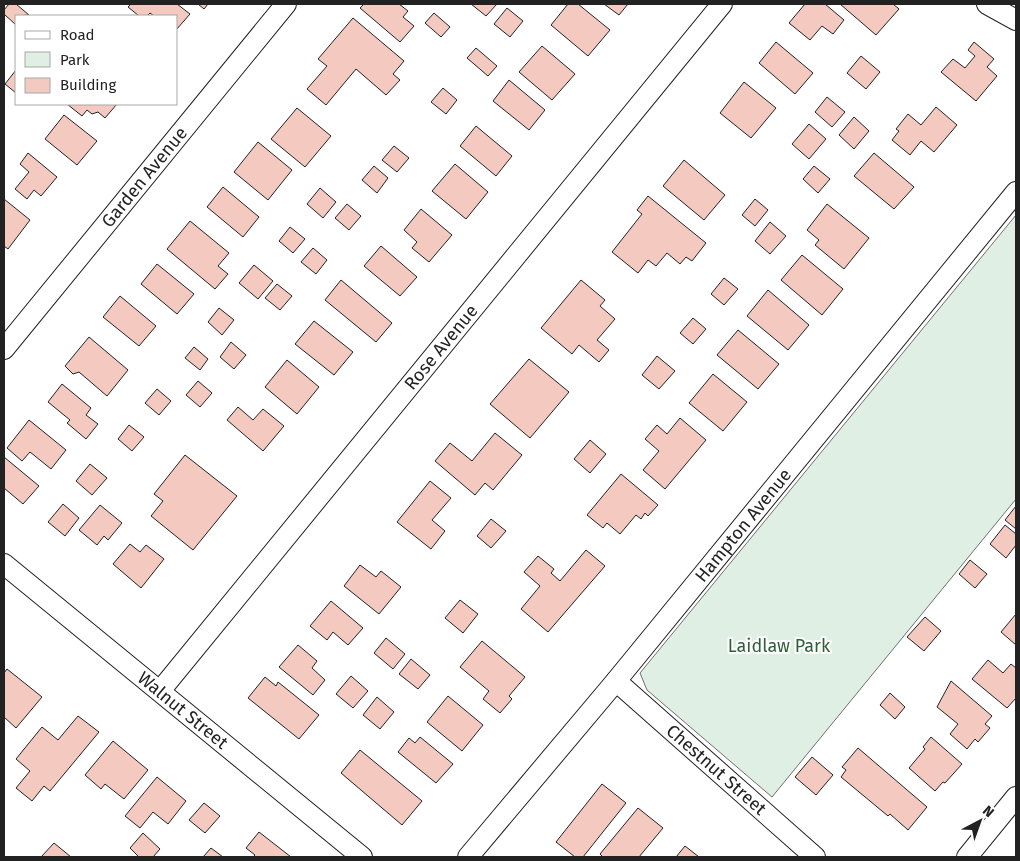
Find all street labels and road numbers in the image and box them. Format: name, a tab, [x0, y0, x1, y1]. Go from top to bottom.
street label: Garden Avenue	[97, 122, 192, 232]
street label: Rose Avenue	[400, 300, 483, 395]
street label: Hampton Avenue	[690, 464, 796, 587]
street label: Walnut Street	[133, 667, 233, 754]
street label: Chestnut Street	[662, 720, 771, 820]

